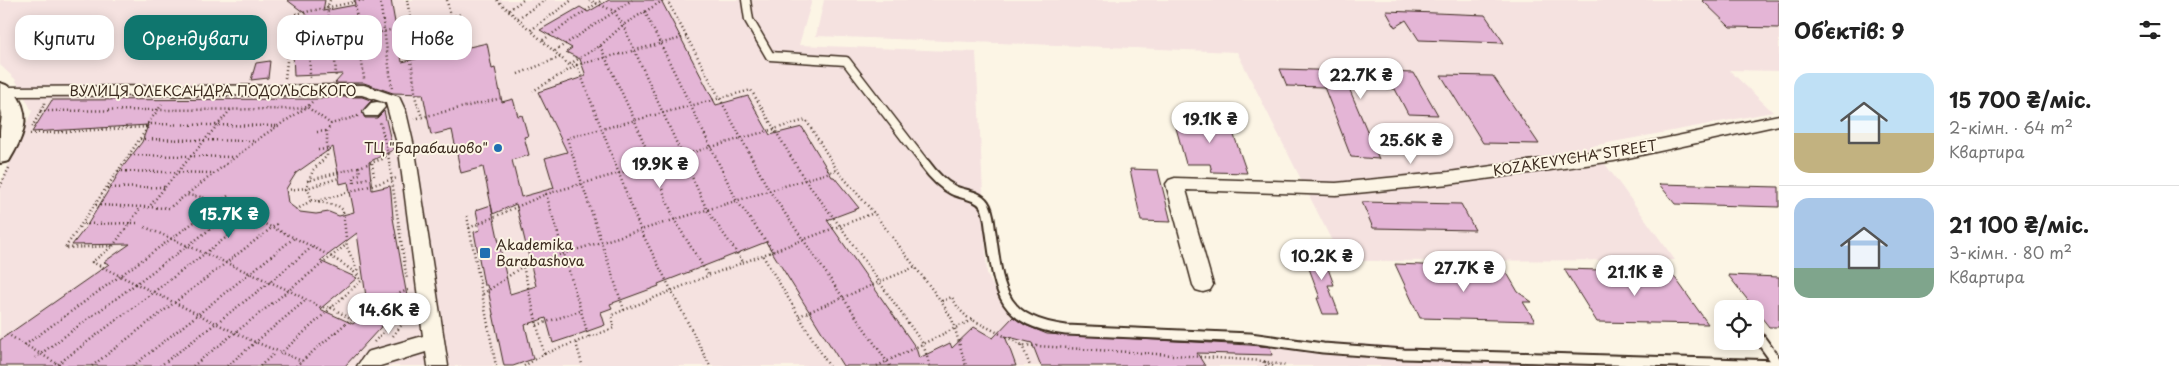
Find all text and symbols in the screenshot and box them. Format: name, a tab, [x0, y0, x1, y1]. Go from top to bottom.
text: Об’єктів: 9	[1794, 14, 1905, 46]
chip: Купити	[15, 15, 114, 60]
chip: Орендувати	[124, 15, 267, 60]
chip: Фільтри	[277, 15, 382, 60]
chip: Нове	[392, 15, 472, 60]
icon: filters	[2136, 16, 2164, 44]
pin: 22.7K ₴	[1315, 58, 1407, 100]
text: 22.7K ₴	[1329, 62, 1393, 86]
street label: ВУЛИЦЯ ОЛЕКСАНДРА ПОДОЛЬСЬКОГО	[70, 80, 356, 101]
text: 15 700 ₴/міс.	[1949, 83, 2091, 115]
icon: home	[1834, 93, 1894, 153]
pin: 19.1K ₴	[1164, 102, 1256, 144]
text: 19.1K ₴	[1182, 106, 1238, 130]
text: 2-кімн. · 64 m²	[1949, 115, 2073, 139]
pin: 25.6K ₴	[1365, 122, 1457, 165]
text: 25.6K ₴	[1379, 127, 1443, 151]
street label: KOZAKEVYCHA STREET	[1491, 134, 1659, 181]
place label: ТЦ "Барабашово"	[364, 137, 488, 158]
text: Квартира	[1949, 139, 2024, 163]
marker: ТЦ "Барабашово"	[492, 142, 504, 154]
pin: 19.9K ₴	[614, 146, 706, 189]
text: 19.9K ₴	[632, 151, 688, 175]
pin: 15.7K ₴	[183, 196, 275, 239]
text: 15.7K ₴	[199, 201, 259, 225]
text: 21 100 ₴/міс.	[1949, 208, 2089, 240]
icon: home	[1834, 218, 1894, 278]
place label: Akademіka Barabashova	[496, 234, 585, 271]
pin: 10.2K ₴	[1276, 238, 1368, 281]
text: 3-кімн. · 80 m²	[1949, 240, 2072, 264]
text: 10.2K ₴	[1291, 243, 1353, 267]
marker: Akademіka Barabashova	[478, 246, 492, 260]
pin: 27.7K ₴	[1418, 250, 1510, 293]
pin: 21.1K ₴	[1589, 254, 1681, 297]
text: 27.7K ₴	[1434, 255, 1494, 279]
text: 21.1K ₴	[1607, 259, 1663, 283]
text: Квартира	[1949, 264, 2024, 288]
pin: 14.6K ₴	[343, 292, 435, 335]
text: 14.6K ₴	[358, 297, 420, 321]
map controls	[1714, 300, 1764, 350]
button: locate	[1714, 300, 1764, 350]

